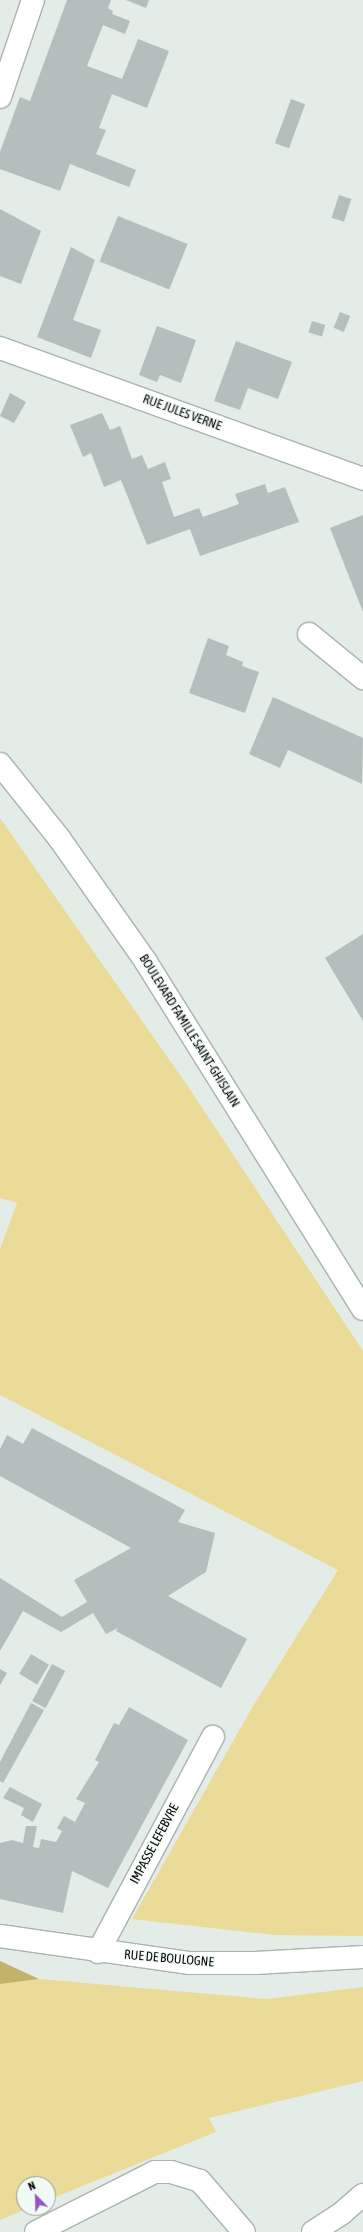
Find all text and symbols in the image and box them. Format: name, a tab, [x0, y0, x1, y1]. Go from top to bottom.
street label: RUE JULES VERNE	[140, 392, 224, 434]
street label: BOULEVARD FAMILLE SAINT-GHISLAIN	[135, 952, 243, 1110]
street label: IMPASSE LEFEBVRE	[127, 1801, 183, 1887]
street label: RUE DE BOULOGNE	[124, 1947, 214, 1971]
north arrow	[16, 2176, 56, 2216]
text: N	[26, 2179, 37, 2193]

